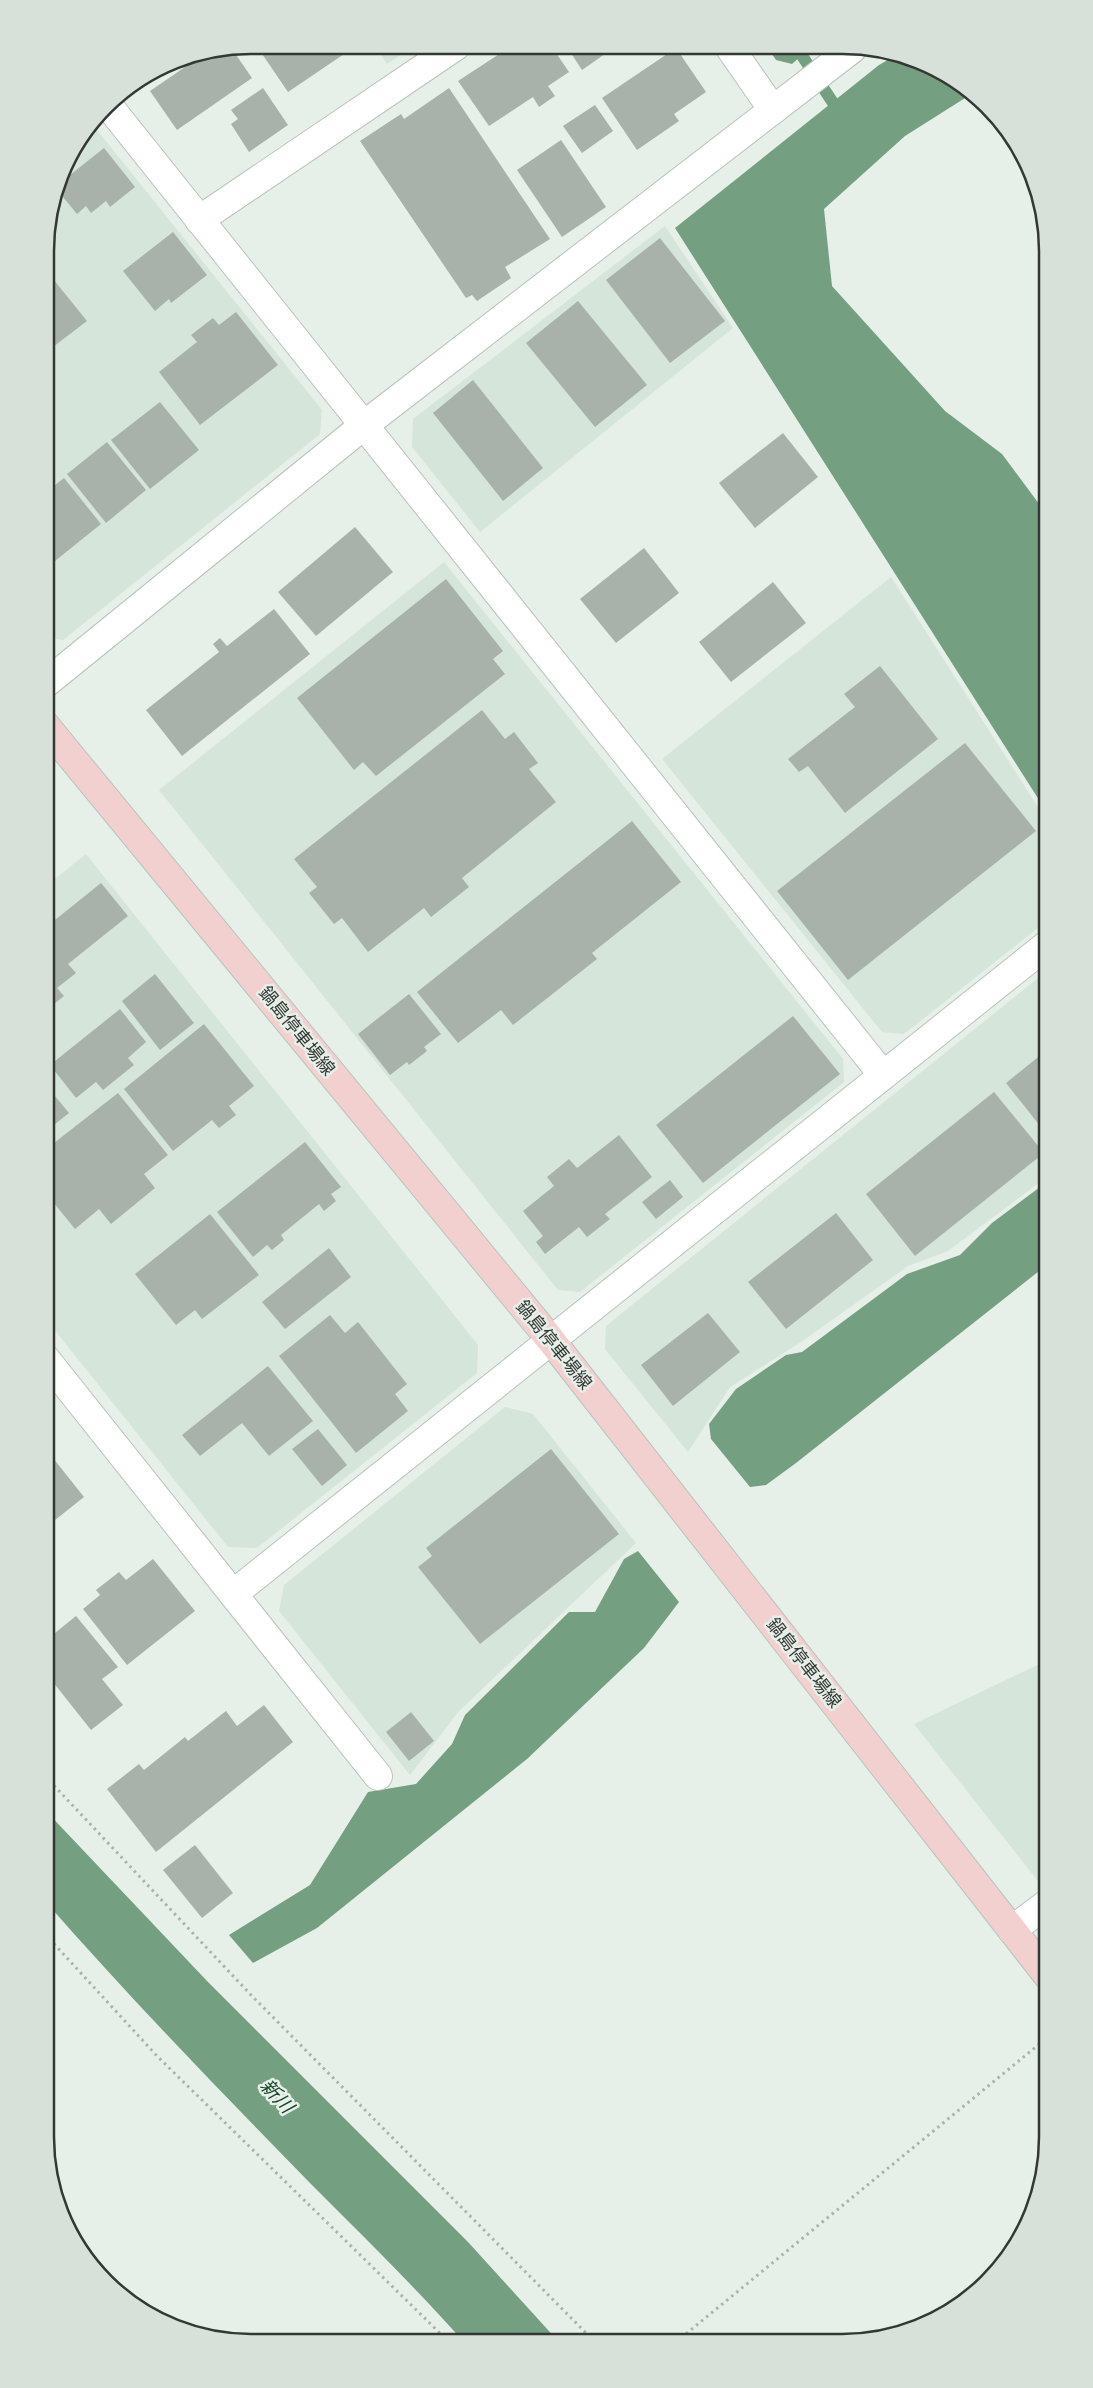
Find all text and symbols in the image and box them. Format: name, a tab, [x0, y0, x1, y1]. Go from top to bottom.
street label: 鍋島停車場線	[255, 983, 339, 1079]
street label: 鍋島停車場線	[512, 1297, 596, 1393]
street label: 鍋島停車場線	[763, 1614, 845, 1712]
water label: 新川	[256, 2075, 299, 2119]

